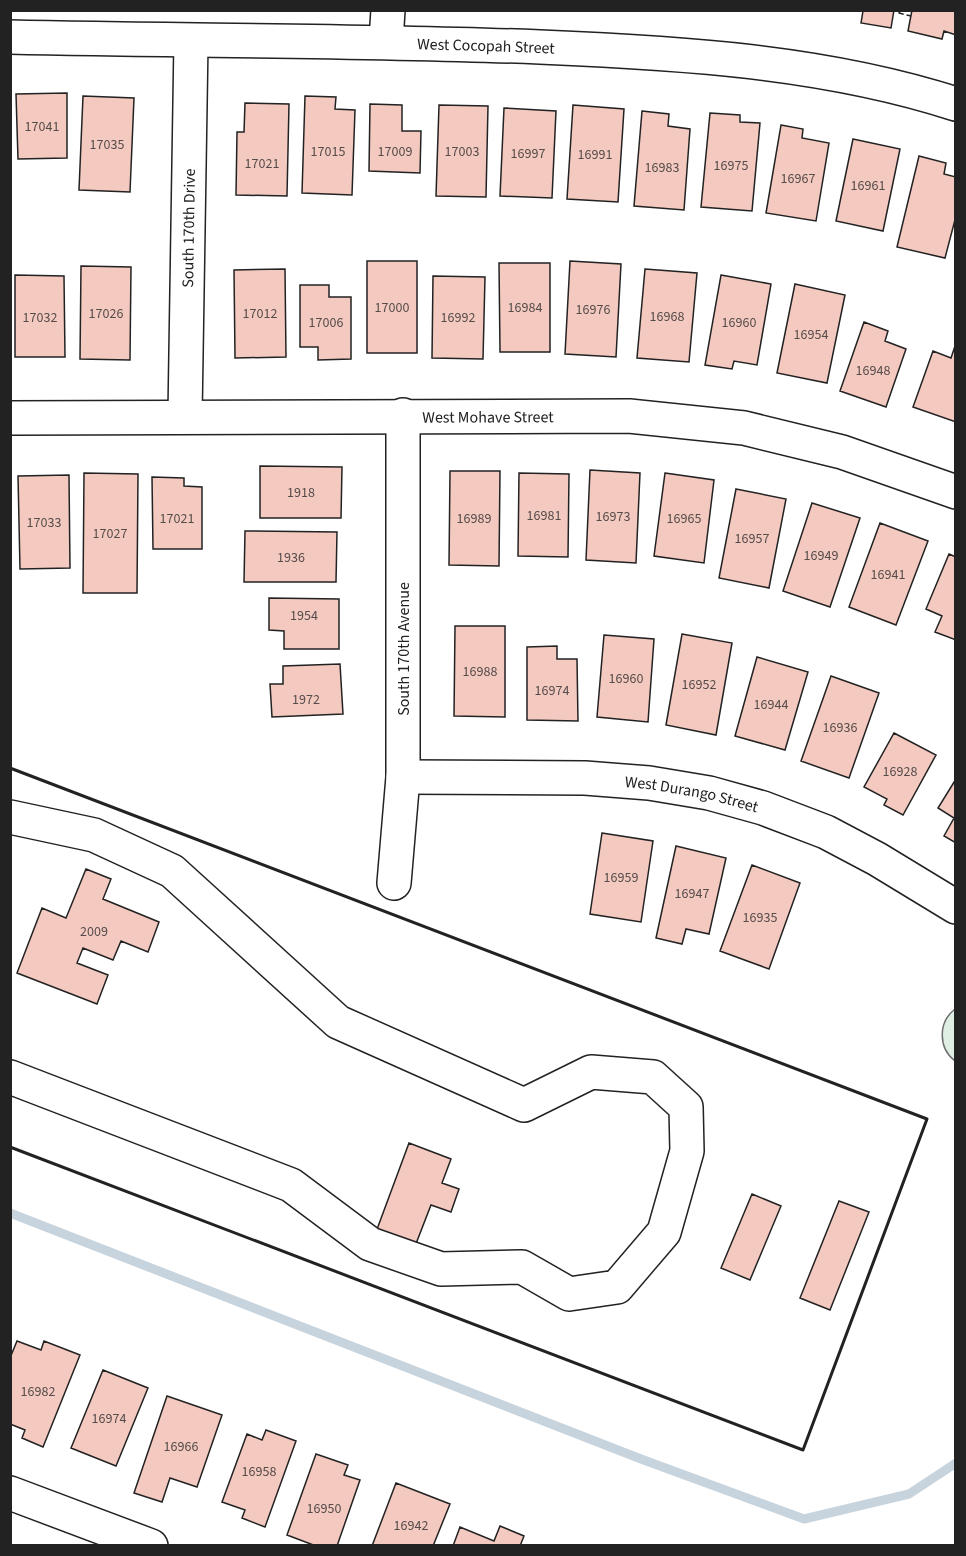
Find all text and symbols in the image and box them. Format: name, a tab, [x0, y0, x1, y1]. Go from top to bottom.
street label: West Cocopah Street	[417, 33, 556, 60]
house number: 17041	[25, 117, 59, 137]
house number: 17035	[90, 135, 124, 155]
house number: 17015	[311, 142, 345, 162]
house number: 17009	[378, 142, 412, 162]
house number: 17003	[445, 142, 479, 162]
house number: 16997	[511, 144, 545, 164]
house number: 16991	[578, 145, 612, 165]
house number: 17021	[245, 154, 279, 174]
house number: 16975	[714, 156, 748, 176]
house number: 16983	[645, 158, 679, 178]
street label: South 170th Drive	[177, 168, 201, 288]
house number: 16967	[781, 169, 815, 189]
house number: 16961	[851, 176, 885, 196]
house number: 17000	[375, 298, 409, 318]
house number: 16984	[508, 298, 542, 318]
house number: 16976	[576, 300, 610, 320]
house number: 17026	[89, 304, 123, 324]
house number: 17012	[243, 304, 277, 324]
house number: 16968	[650, 307, 684, 327]
house number: 17032	[23, 308, 57, 328]
house number: 16992	[441, 308, 475, 328]
house number: 17006	[309, 313, 343, 333]
house number: 16960	[722, 313, 756, 333]
house number: 16954	[794, 325, 828, 345]
house number: 16948	[856, 361, 890, 381]
street label: West Mohave Street	[422, 406, 554, 429]
house number: 1918	[287, 483, 315, 503]
house number: 16981	[527, 506, 561, 526]
house number: 16973	[596, 507, 630, 527]
house number: 17021	[160, 509, 194, 529]
house number: 16989	[457, 509, 491, 529]
house number: 16965	[667, 509, 701, 529]
house number: 17033	[27, 513, 61, 533]
house number: 17027	[93, 524, 127, 544]
house number: 16957	[735, 529, 769, 549]
house number: 16949	[804, 546, 838, 566]
house number: 1936	[277, 548, 305, 568]
house number: 16941	[871, 565, 905, 585]
street label: South 170th Avenue	[393, 582, 415, 716]
house number: 1954	[290, 606, 318, 626]
house number: 16988	[463, 662, 497, 682]
house number: 16960	[609, 669, 643, 689]
house number: 16952	[682, 675, 716, 695]
house number: 16974	[535, 681, 569, 701]
house number: 1972	[292, 690, 320, 710]
house number: 16944	[754, 695, 788, 715]
house number: 16936	[823, 718, 857, 738]
house number: 16928	[883, 762, 917, 782]
street label: West Durango Street	[624, 771, 761, 818]
house number: 16959	[604, 868, 638, 888]
house number: 16947	[675, 884, 709, 904]
house number: 16935	[743, 908, 777, 928]
house number: 2009	[80, 922, 108, 942]
house number: 16982	[21, 1382, 55, 1402]
house number: 16974	[92, 1409, 126, 1429]
house number: 16966	[164, 1437, 198, 1457]
house number: 16958	[242, 1462, 276, 1482]
house number: 16950	[307, 1499, 341, 1519]
house number: 16942	[394, 1516, 428, 1536]

